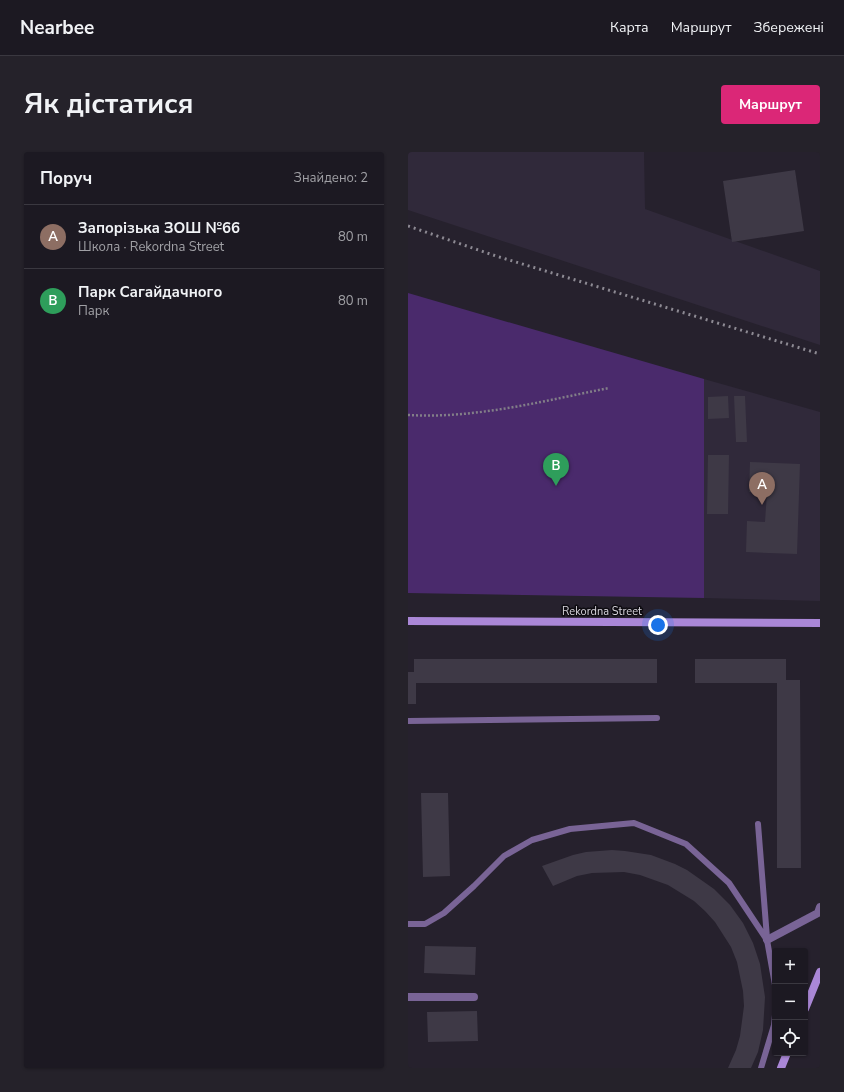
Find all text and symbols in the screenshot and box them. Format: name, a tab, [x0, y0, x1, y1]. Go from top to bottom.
text: Nearbee	[20, 15, 94, 41]
text: Карта	[610, 18, 649, 37]
text: Маршрут	[671, 18, 731, 37]
text: Збережені	[753, 18, 824, 37]
text: Як дістатися	[24, 85, 193, 123]
button: Маршрут	[721, 85, 820, 124]
text: Поруч	[40, 167, 92, 190]
text: Знайдено: 2	[294, 169, 368, 187]
text: Запорізька ЗОШ №66	[78, 218, 240, 238]
text: A	[48, 228, 58, 246]
text: 80 m	[338, 228, 368, 246]
text: Школа · Rekordna Street	[78, 238, 224, 256]
text: Парк Сагайдачного	[78, 282, 222, 302]
text: B	[49, 292, 57, 310]
text: 80 m	[338, 292, 368, 310]
text: Парк	[78, 302, 109, 320]
pin: B	[543, 453, 569, 486]
pin: A	[749, 472, 775, 505]
street label: Rekordna Street	[562, 604, 642, 619]
your location	[648, 615, 668, 635]
map controls	[772, 948, 808, 1056]
button: +	[772, 948, 808, 984]
button: −	[772, 984, 808, 1020]
button: locate	[772, 1020, 808, 1056]

